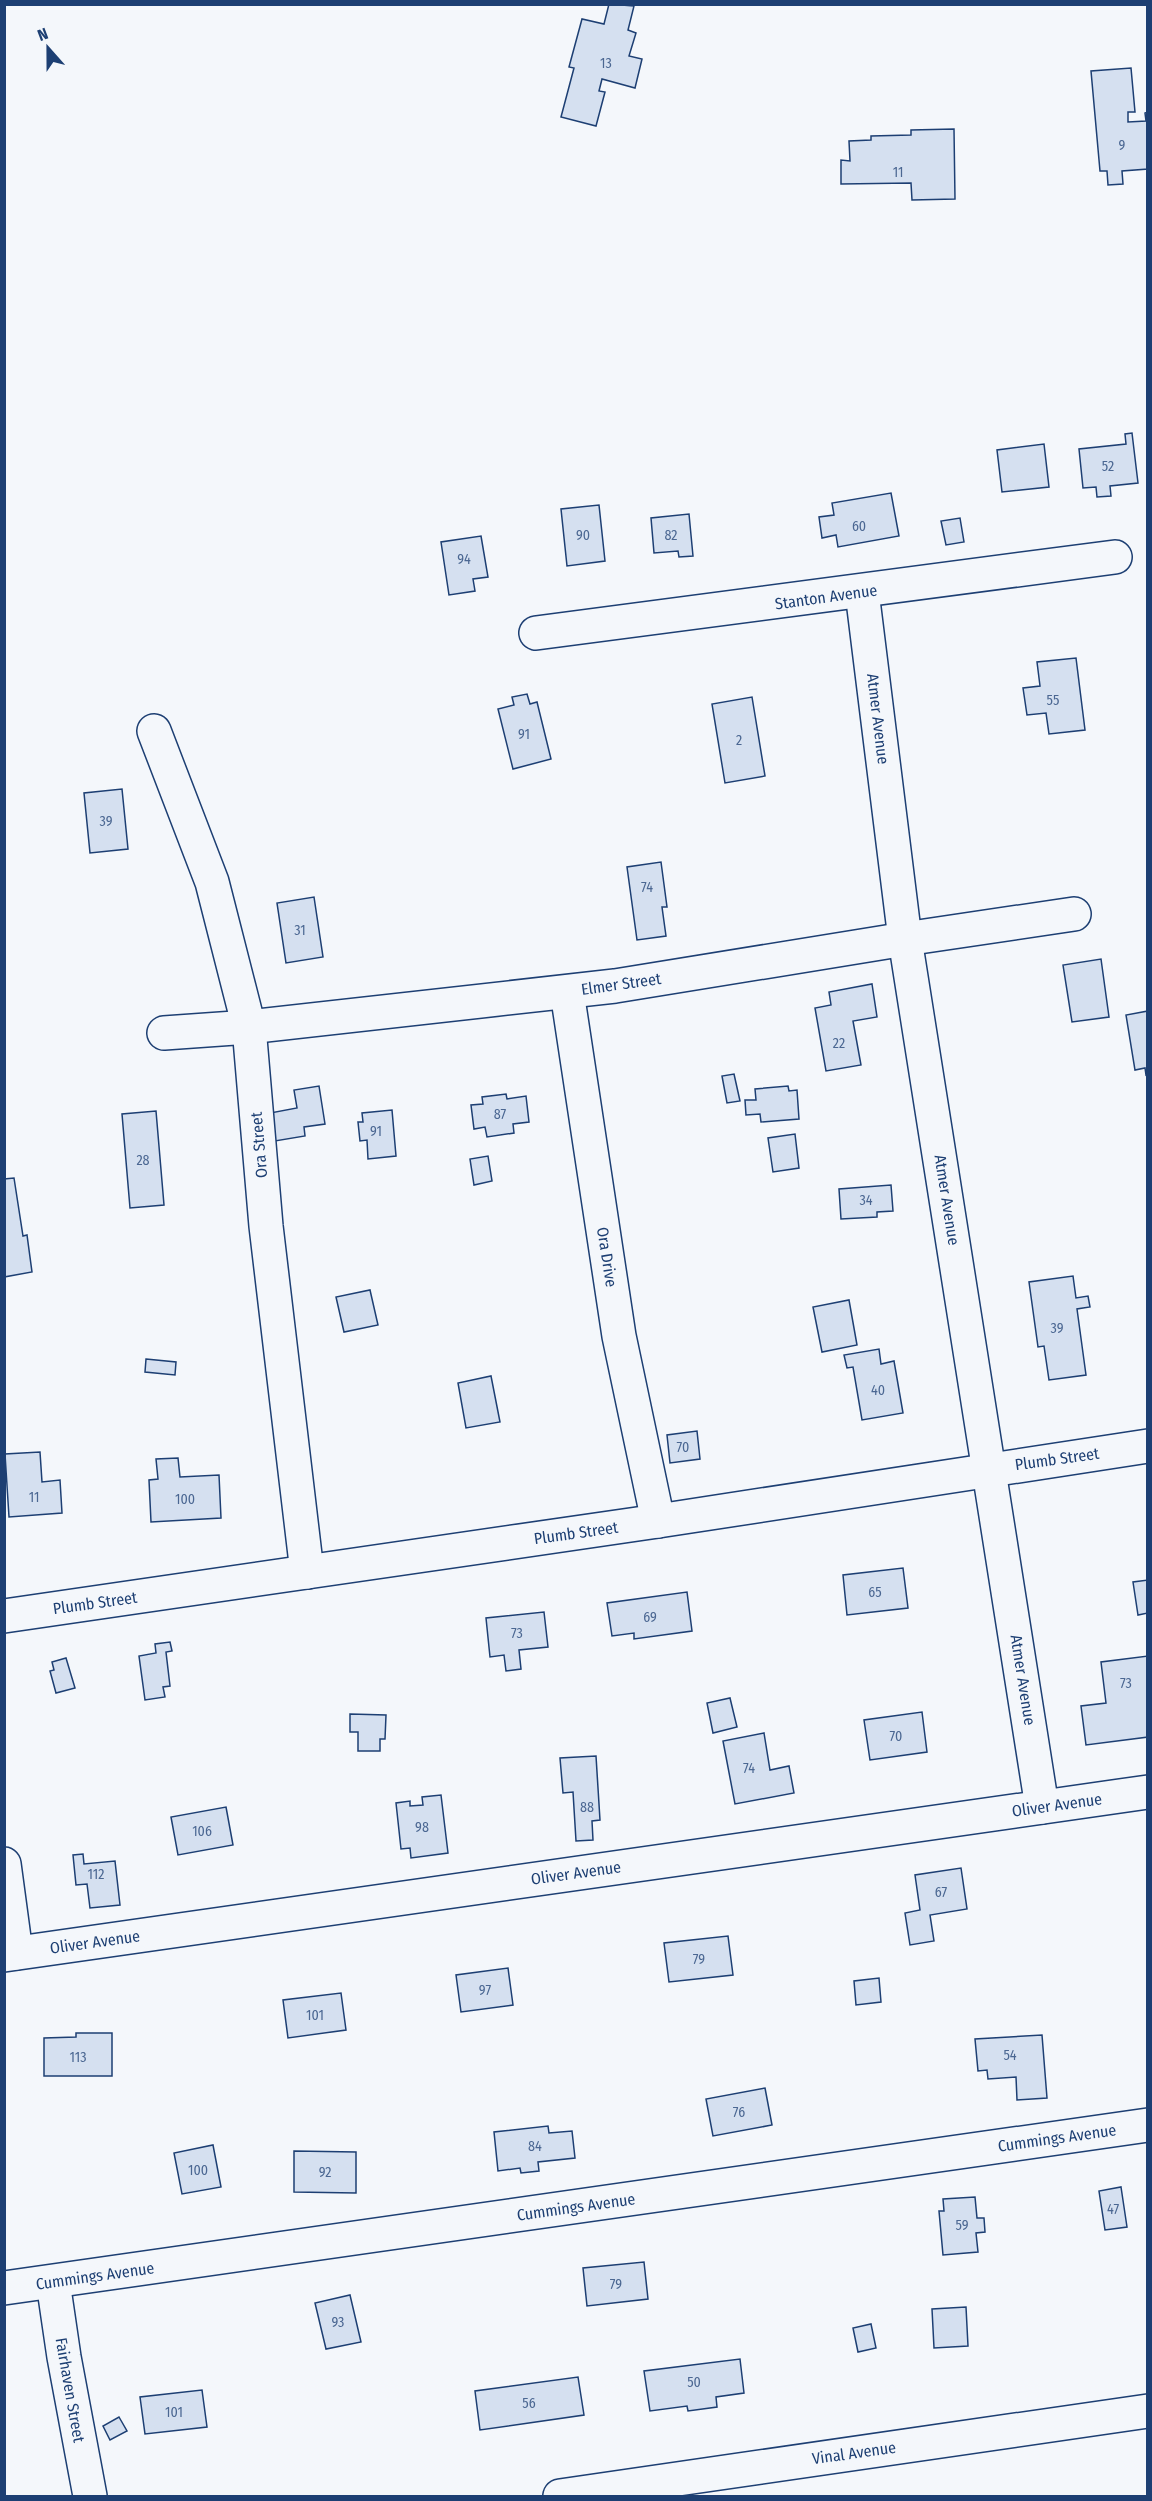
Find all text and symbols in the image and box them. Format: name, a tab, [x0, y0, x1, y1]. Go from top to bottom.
north arrow	[18, 18, 78, 78]
text: N	[35, 24, 51, 45]
house number: 13	[600, 55, 612, 72]
house number: 9	[1119, 137, 1126, 154]
house number: 11	[893, 164, 903, 181]
house number: 52	[1102, 458, 1114, 475]
house number: 60	[852, 518, 866, 535]
house number: 90	[576, 527, 590, 544]
house number: 82	[664, 527, 678, 544]
house number: 94	[457, 551, 471, 568]
street label: Stanton Avenue	[774, 580, 878, 614]
street label: Atmer Avenue	[863, 673, 893, 766]
house number: 55	[1047, 692, 1059, 709]
house number: 91	[518, 726, 530, 743]
house number: 2	[736, 732, 742, 749]
house number: 39	[100, 813, 113, 830]
house number: 74	[641, 879, 653, 896]
house number: 31	[294, 922, 306, 939]
street label: Elmer Street	[580, 969, 663, 999]
house number: 22	[833, 1035, 845, 1052]
house number: 87	[494, 1106, 507, 1123]
street label: Ora Street	[247, 1110, 271, 1179]
house number: 91	[370, 1123, 382, 1140]
house number: 28	[136, 1152, 150, 1169]
street label: Atmer Avenue	[930, 1153, 964, 1247]
house number: 34	[859, 1192, 873, 1209]
street label: Ora Drive	[593, 1226, 621, 1289]
house number: 39	[1051, 1320, 1064, 1337]
house number: 40	[871, 1382, 885, 1399]
house number: 70	[677, 1439, 689, 1456]
street label: Plumb Street	[1014, 1444, 1101, 1474]
house number: 11	[29, 1489, 39, 1506]
house number: 100	[175, 1491, 195, 1508]
street label: Plumb Street	[533, 1518, 620, 1548]
house number: 65	[868, 1584, 882, 1601]
street label: Plumb Street	[52, 1588, 139, 1618]
house number: 69	[643, 1609, 657, 1626]
house number: 73	[511, 1625, 523, 1642]
street label: Atmer Avenue	[1006, 1633, 1040, 1727]
house number: 73	[1120, 1675, 1132, 1692]
house number: 70	[890, 1728, 902, 1745]
house number: 74	[743, 1760, 755, 1777]
street label: Oliver Avenue	[1011, 1789, 1103, 1821]
house number: 88	[580, 1799, 594, 1816]
house number: 98	[415, 1819, 429, 1836]
house number: 106	[192, 1823, 212, 1840]
street label: Oliver Avenue	[530, 1857, 622, 1889]
house number: 112	[88, 1866, 104, 1883]
house number: 67	[935, 1884, 947, 1901]
street label: Oliver Avenue	[49, 1926, 141, 1958]
house number: 79	[693, 1951, 705, 1968]
house number: 97	[479, 1982, 491, 1999]
house number: 101	[306, 2007, 324, 2024]
house number: 54	[1003, 2047, 1017, 2064]
house number: 113	[69, 2049, 87, 2066]
house number: 76	[733, 2104, 745, 2121]
street label: Cummings Avenue	[997, 2120, 1118, 2156]
house number: 84	[528, 2138, 542, 2155]
house number: 100	[188, 2162, 208, 2179]
house number: 92	[319, 2164, 331, 2181]
street label: Cummings Avenue	[516, 2189, 637, 2225]
house number: 47	[1107, 2201, 1119, 2218]
house number: 59	[955, 2217, 969, 2234]
street label: Cummings Avenue	[35, 2258, 156, 2294]
house number: 79	[610, 2276, 622, 2293]
house number: 93	[332, 2314, 344, 2331]
street label: Fairhaven Street	[51, 2336, 89, 2445]
house number: 50	[687, 2374, 701, 2391]
house number: 56	[522, 2395, 536, 2412]
house number: 101	[165, 2404, 183, 2421]
street label: Vinal Avenue	[811, 2438, 897, 2468]

